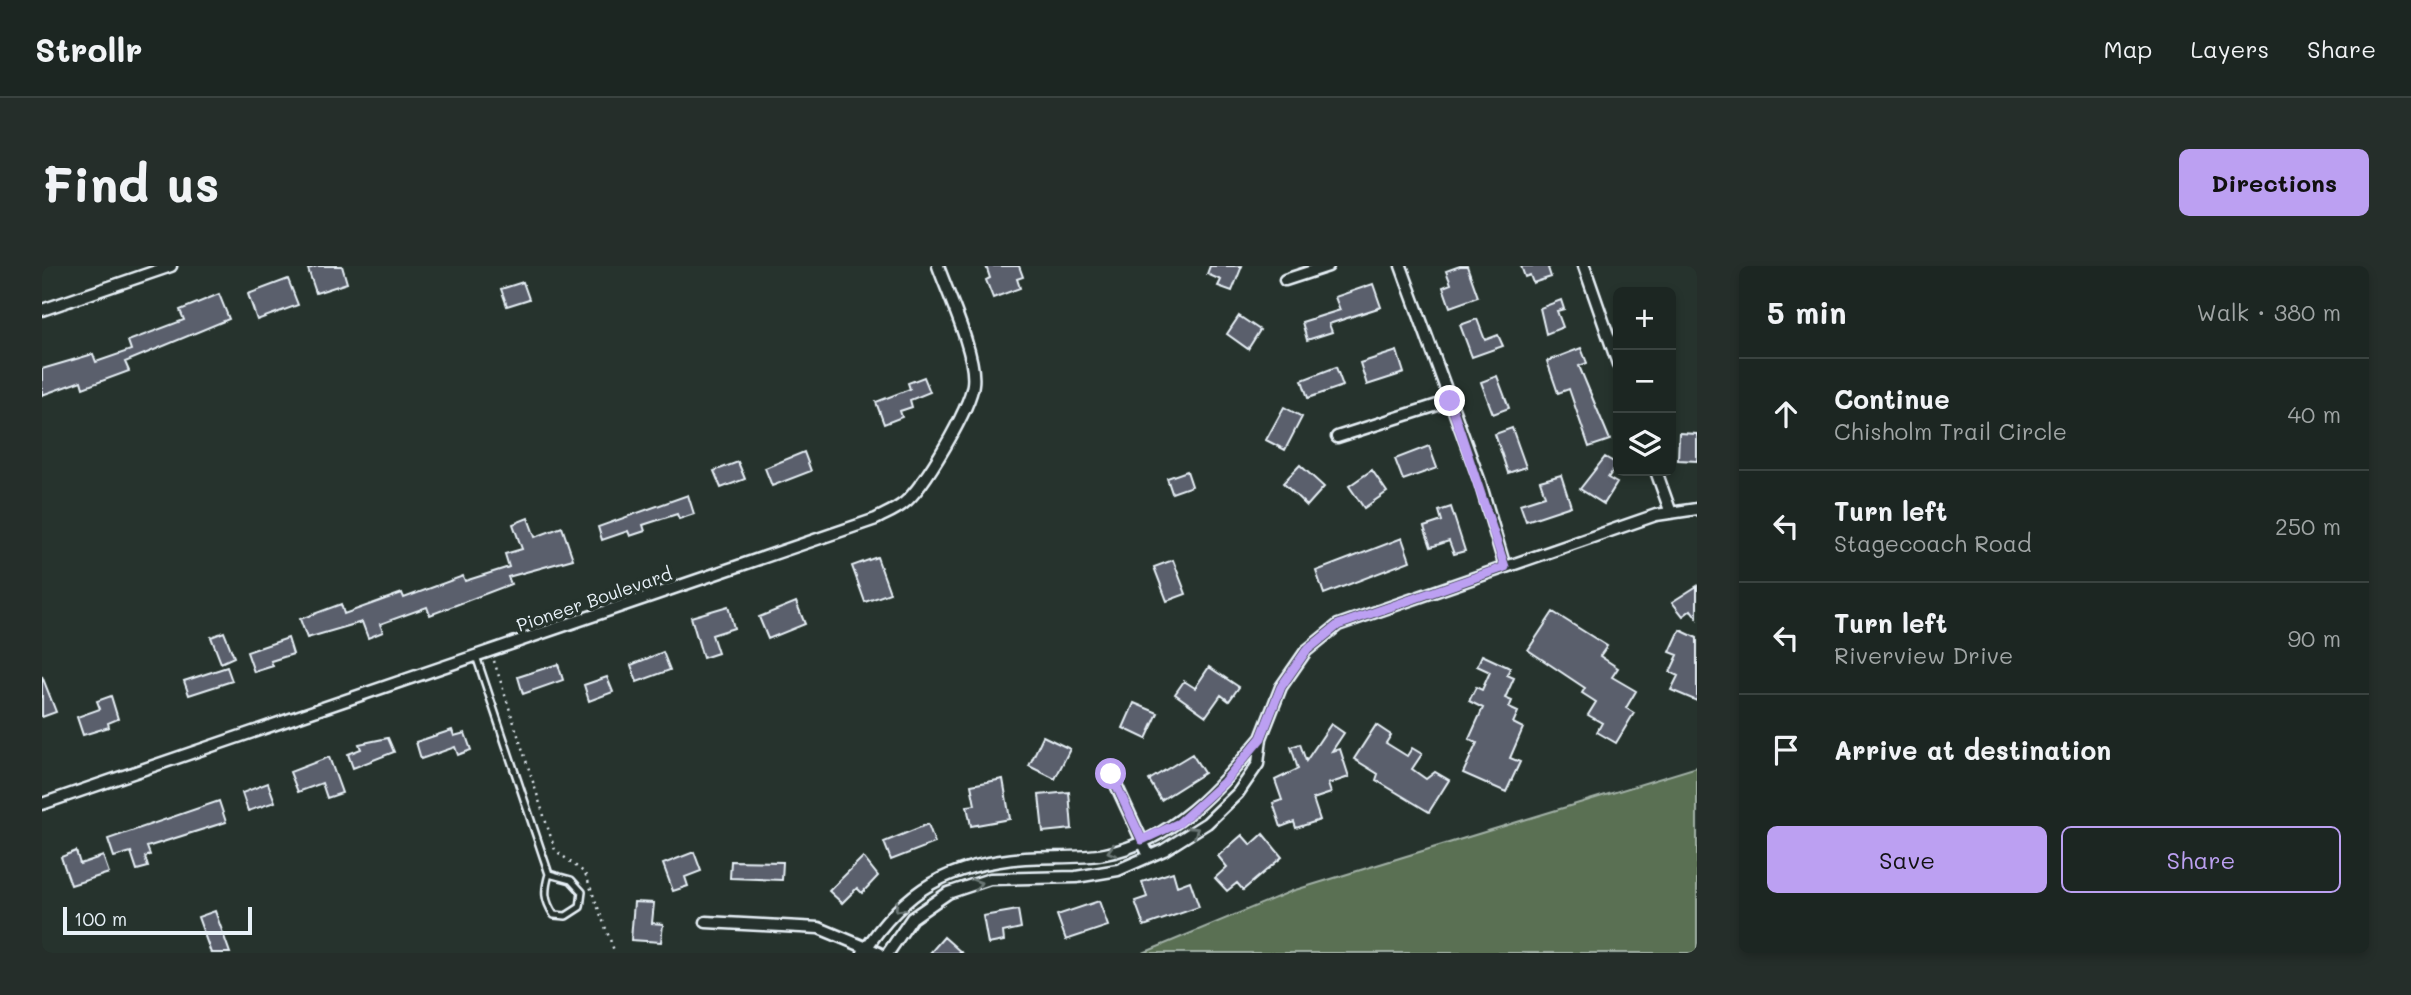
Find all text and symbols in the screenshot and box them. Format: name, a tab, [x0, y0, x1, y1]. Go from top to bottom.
text: Strollr	[35, 27, 143, 70]
text: Map	[2104, 33, 2152, 64]
text: Layers	[2190, 33, 2269, 64]
text: Share	[2307, 33, 2376, 64]
button: Directions	[2179, 149, 2369, 216]
text: Find us	[42, 151, 220, 214]
map controls	[1613, 287, 1676, 476]
button: +	[1613, 287, 1676, 350]
text: 5 min	[1767, 292, 1847, 332]
text: Walk · 380 m	[2196, 297, 2341, 327]
button: −	[1613, 350, 1676, 413]
text: Continue	[1834, 382, 1950, 416]
route end	[1434, 385, 1465, 416]
icon: ahead	[1767, 395, 1805, 433]
text: 40 m	[2288, 399, 2341, 429]
button: layers	[1613, 413, 1676, 476]
text: Chisholm Trail Circle	[1834, 416, 2067, 446]
text: Turn left	[1834, 494, 1947, 528]
icon: left	[1767, 507, 1805, 545]
text: 250 m	[2275, 511, 2341, 541]
text: Stagecoach Road	[1834, 528, 2032, 558]
street label: Pioneer Boulevard	[513, 561, 675, 637]
text: Turn left	[1834, 606, 1947, 640]
icon: left	[1767, 619, 1805, 657]
text: 90 m	[2288, 623, 2341, 653]
text: Riverview Drive	[1834, 640, 2013, 670]
icon: arrive	[1767, 731, 1805, 769]
text: Arrive at destination	[1834, 733, 2111, 767]
route start	[1095, 758, 1126, 789]
one-way arrow	[1186, 826, 1199, 839]
button: Save	[1767, 826, 2047, 893]
button: Share	[2061, 826, 2341, 893]
one-way arrow	[1106, 842, 1118, 857]
one-way arrow	[971, 877, 983, 892]
one-way arrow	[894, 900, 907, 913]
scale bar	[63, 904, 252, 936]
text: 100 m	[74, 906, 127, 931]

